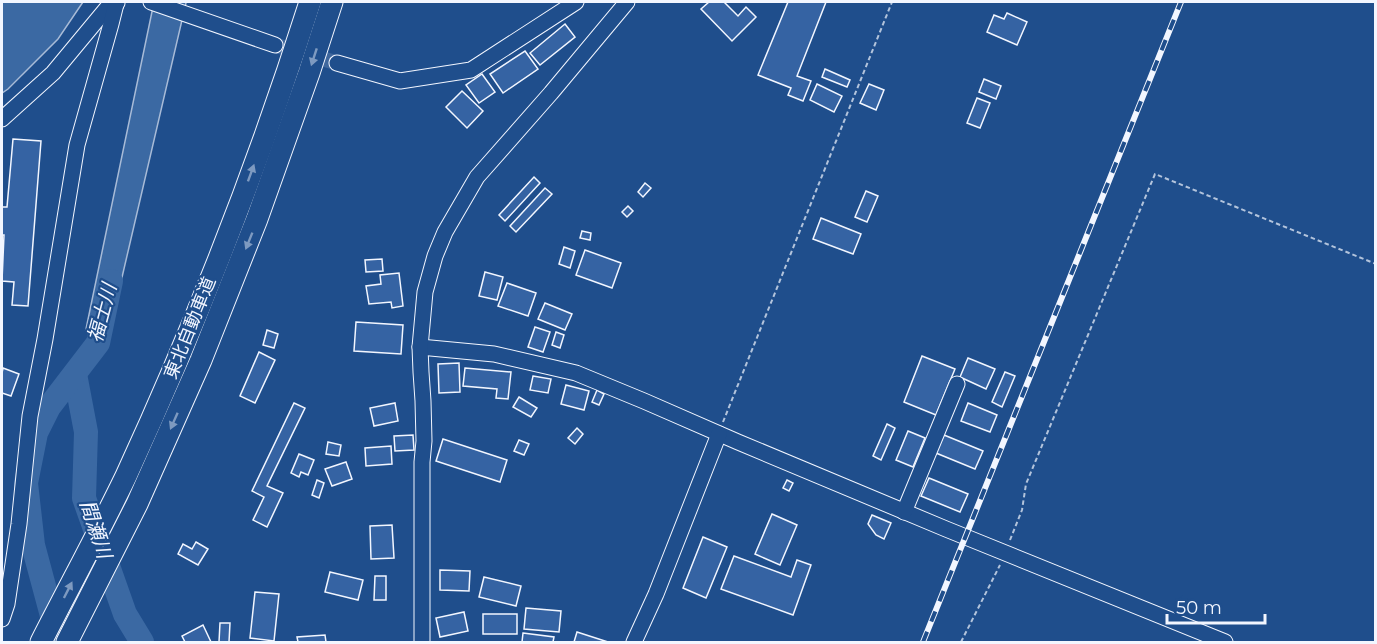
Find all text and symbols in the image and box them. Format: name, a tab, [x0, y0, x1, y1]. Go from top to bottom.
one-way arrow	[309, 48, 319, 66]
one-way arrow	[247, 163, 257, 181]
one-way arrow	[244, 232, 254, 250]
street label: 東北自動車道	[160, 274, 220, 382]
water label: 福士川	[83, 279, 122, 345]
one-way arrow	[169, 412, 178, 429]
water label: 間瀬川	[75, 497, 117, 563]
one-way arrow	[63, 582, 72, 599]
scale bar	[1167, 587, 1264, 625]
text: 50 m	[1176, 597, 1222, 619]

